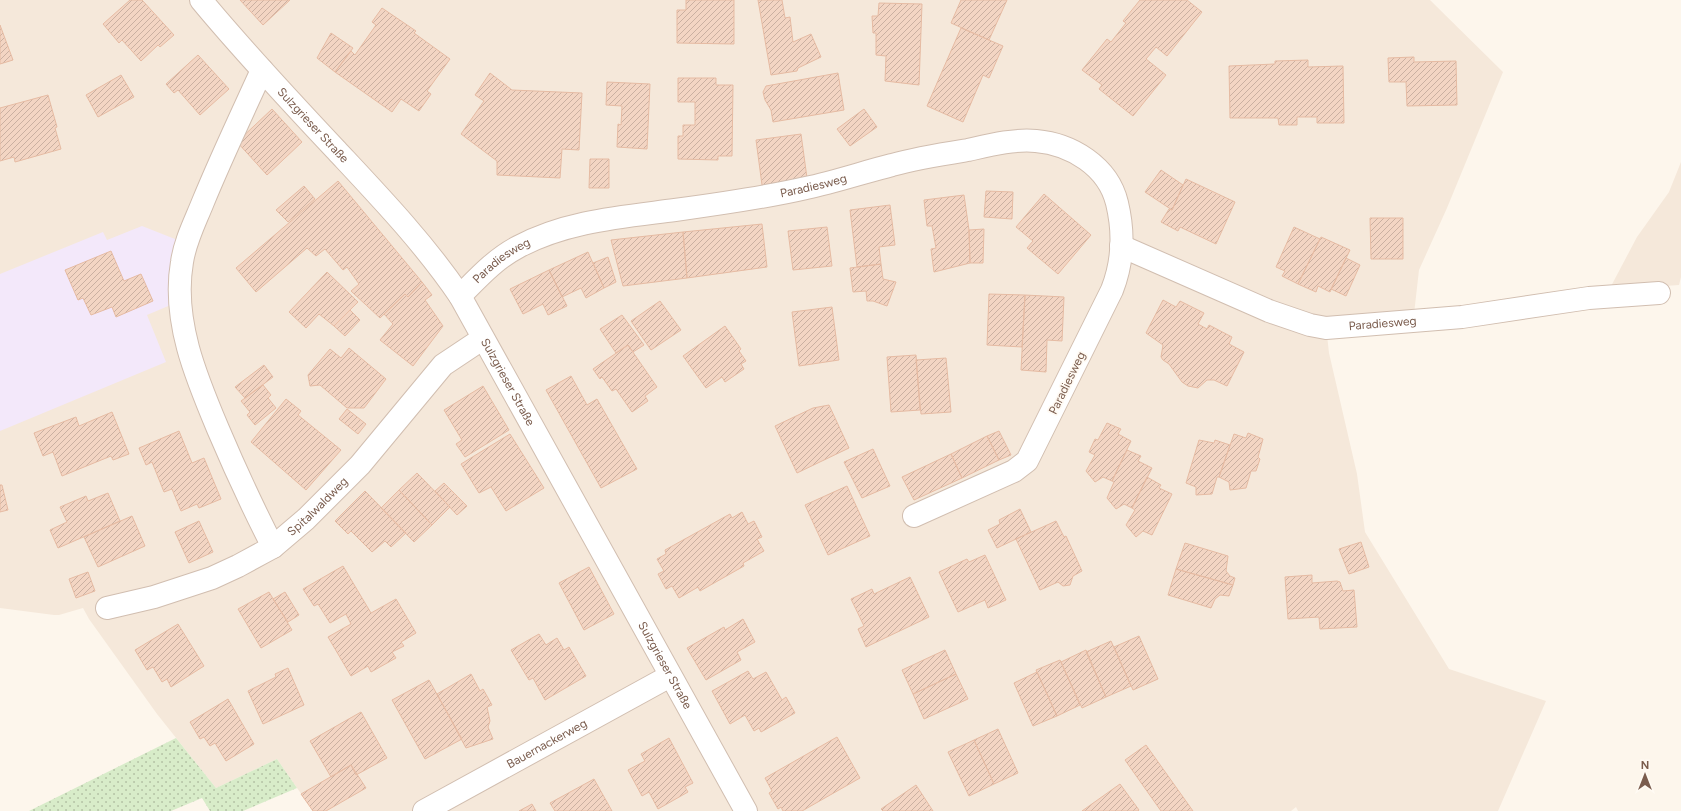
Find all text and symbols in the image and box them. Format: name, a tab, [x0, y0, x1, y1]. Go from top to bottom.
street label: Sulzgrieser Straße	[275, 85, 352, 166]
street label: Paradiesweg	[779, 171, 848, 200]
street label: Paradiesweg	[470, 235, 532, 286]
street label: Paradiesweg	[1348, 314, 1417, 333]
street label: Sulzgrieser Straße	[478, 336, 538, 429]
street label: Paradiesweg	[1046, 349, 1088, 417]
street label: Spitalwaldweg	[284, 474, 351, 539]
street label: Sulzgrieser Straße	[635, 619, 695, 712]
street label: Bauernackerweg	[504, 716, 589, 771]
north arrow	[1625, 755, 1665, 795]
text: N	[1641, 759, 1649, 772]

